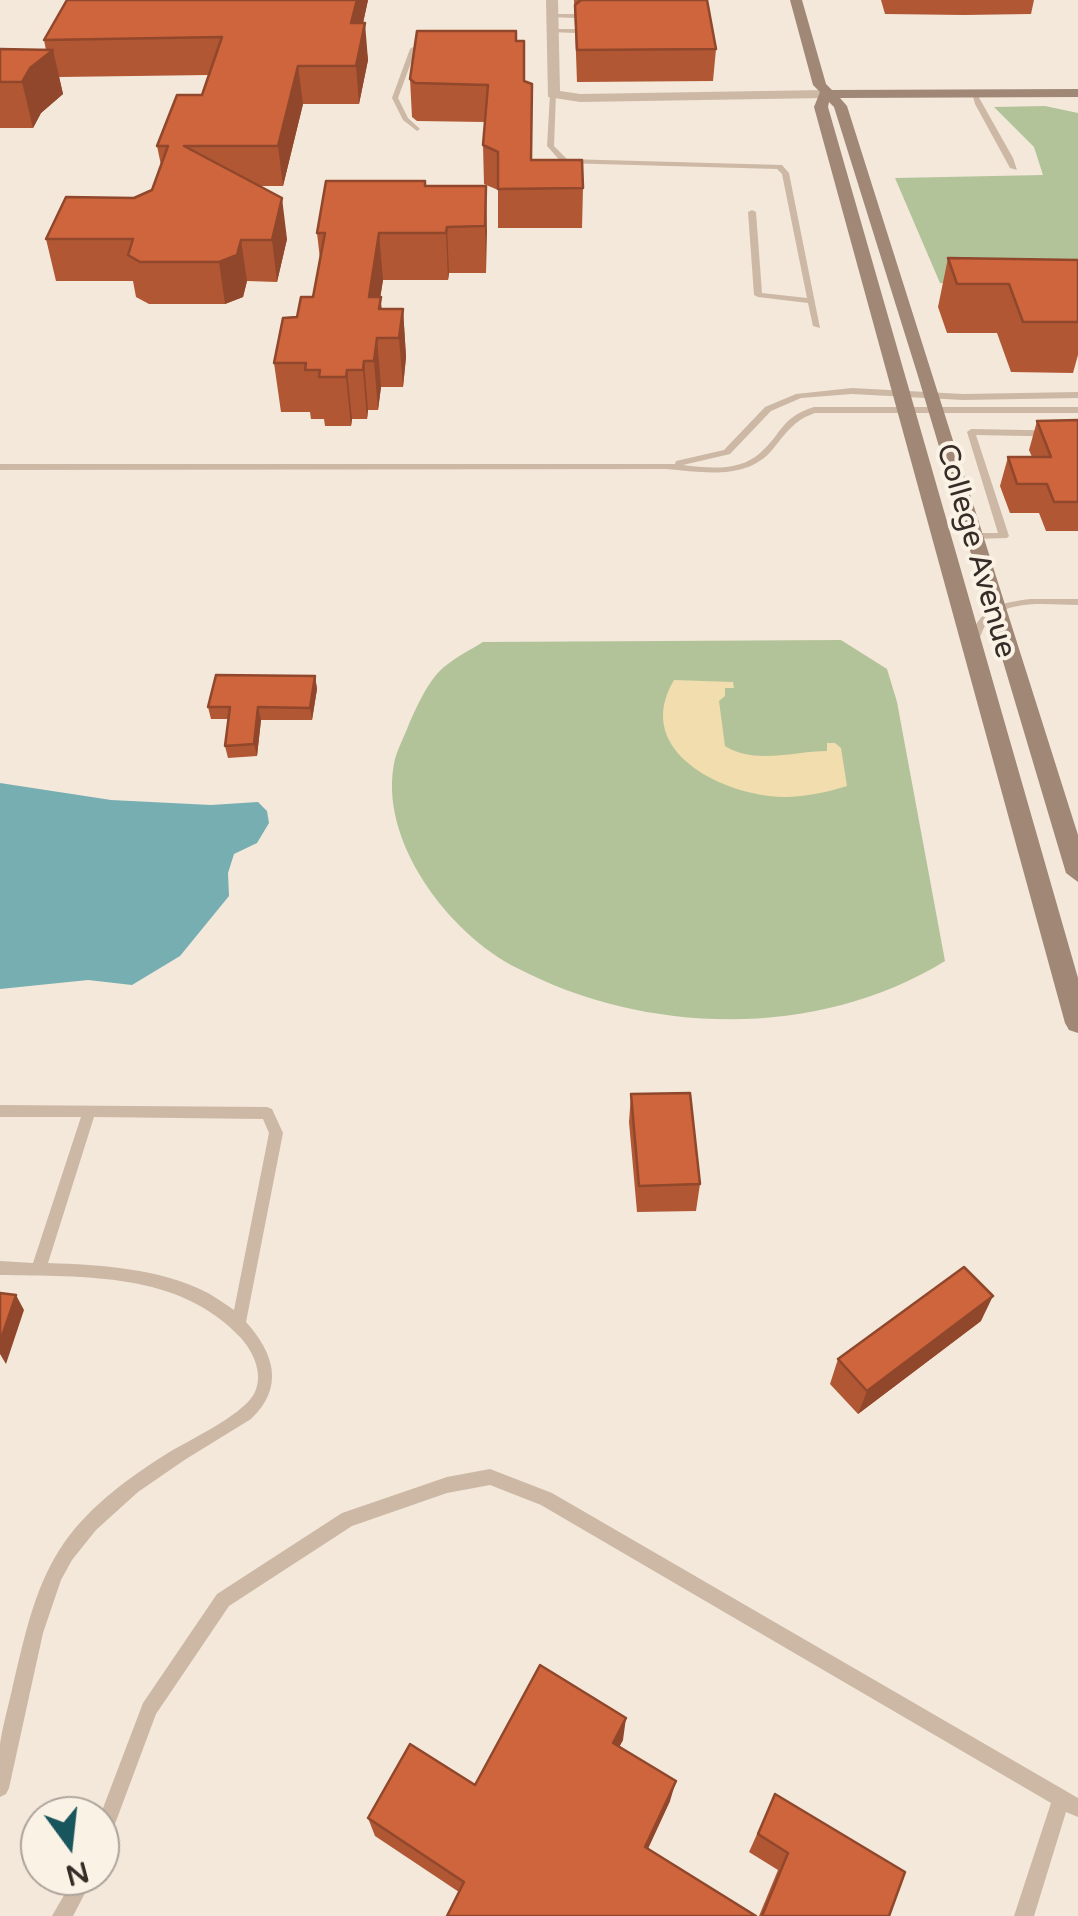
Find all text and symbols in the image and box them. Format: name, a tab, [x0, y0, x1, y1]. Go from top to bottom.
street label: College Avenue	[927, 440, 1023, 662]
north arrow	[20, 1796, 120, 1896]
text: N	[62, 1854, 93, 1892]

